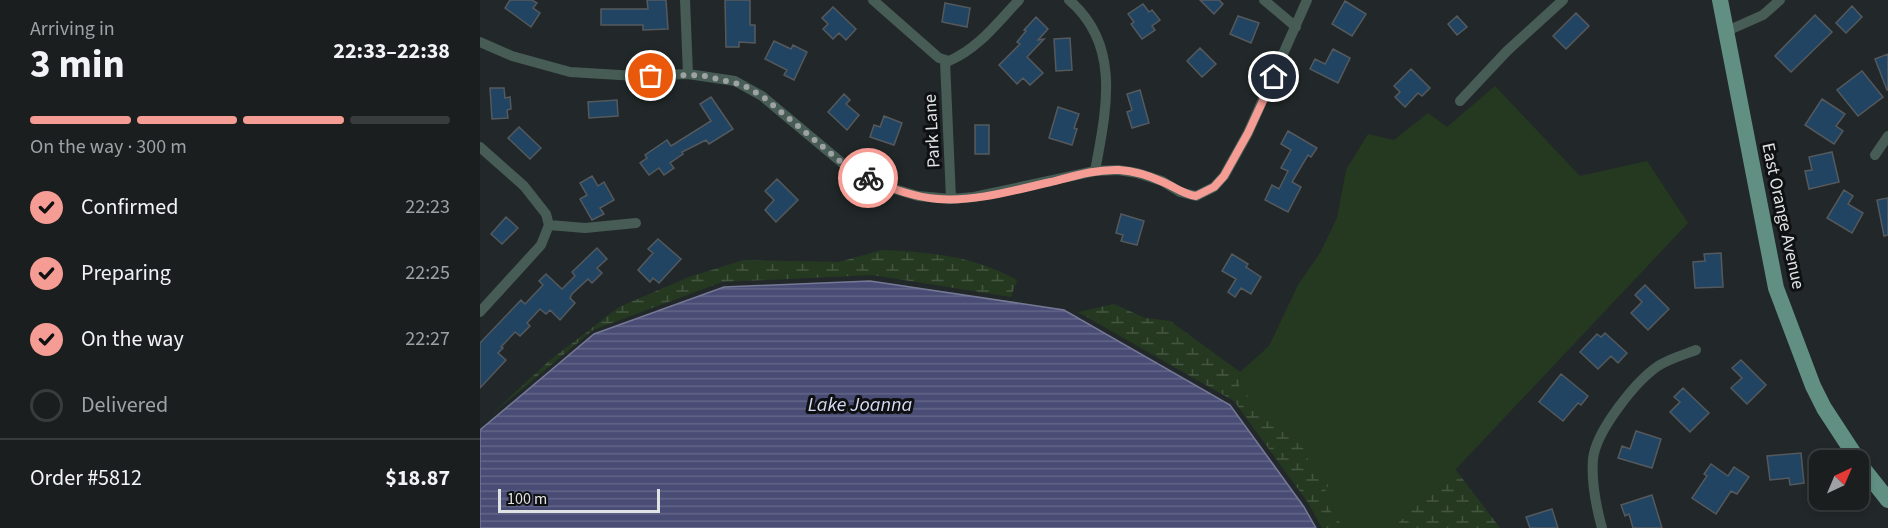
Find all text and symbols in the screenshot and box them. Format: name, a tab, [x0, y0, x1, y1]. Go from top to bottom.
text: Arriving in	[30, 15, 115, 43]
text: 22:33–22:38	[333, 35, 450, 67]
text: 3 min	[30, 37, 125, 93]
pin	[625, 50, 676, 101]
pin	[1248, 51, 1299, 102]
icon: bag	[634, 59, 667, 92]
icon: home	[1257, 60, 1290, 93]
street label: Park Lane	[918, 93, 946, 169]
text: On the way · 300 m	[30, 133, 187, 161]
street label: East Orange Avenue	[1755, 141, 1811, 292]
courier	[838, 148, 898, 208]
icon: bike	[852, 162, 885, 195]
icon: check	[30, 191, 63, 224]
text: Confirmed	[81, 191, 178, 223]
text: 22:23	[405, 193, 450, 221]
icon: check	[30, 257, 63, 290]
text: Preparing	[81, 257, 171, 289]
text: 22:25	[405, 259, 450, 287]
icon: check	[30, 323, 63, 356]
text: On the way	[81, 323, 184, 355]
text: 22:27	[405, 325, 450, 353]
text: Delivered	[81, 389, 168, 421]
water label: Lake Joanna	[808, 391, 912, 419]
north arrow	[1809, 450, 1869, 510]
map controls	[1809, 450, 1869, 510]
text: Order #5812	[30, 462, 142, 494]
text: $18.87	[385, 462, 450, 494]
scale bar	[498, 486, 660, 514]
text: 100 m	[507, 488, 547, 510]

